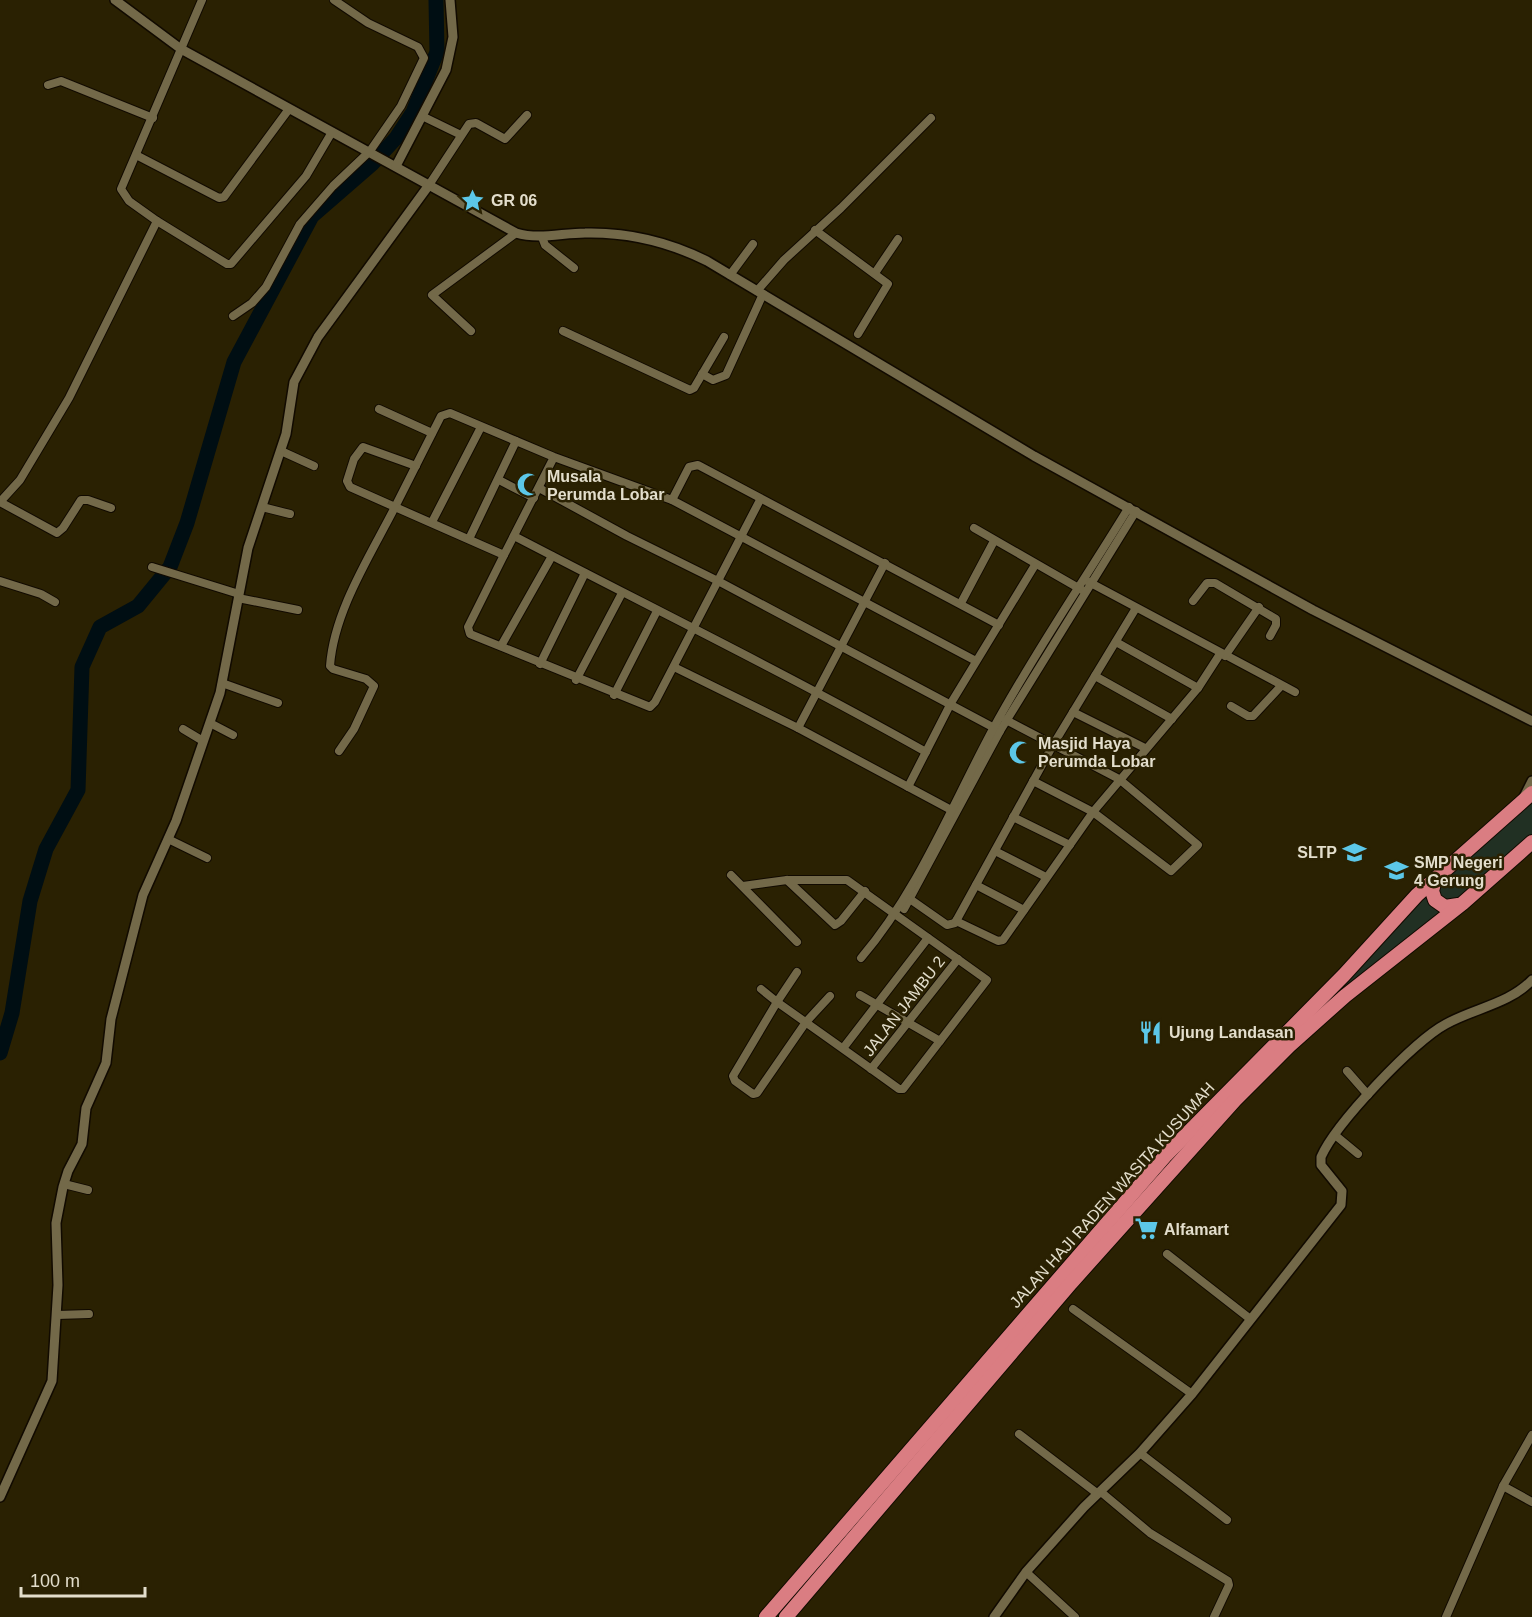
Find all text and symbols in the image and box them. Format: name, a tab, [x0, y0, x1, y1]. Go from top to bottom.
place icon: GR 06	[460, 187, 486, 213]
place label: GR 06	[491, 192, 537, 209]
place label: Musala Perumda Lobar	[547, 468, 664, 503]
mosque icon: Musala Perumda Lobar	[516, 472, 542, 498]
place label: Masjid Haya Perumda Lobar	[1038, 735, 1155, 770]
mosque icon: Masjid Haya Perumda Lobar	[1007, 739, 1033, 765]
school or university icon: SLTP	[1342, 839, 1368, 865]
place label: SLTP	[1297, 844, 1337, 861]
place label: SMP Negeri 4 Gerung	[1414, 854, 1503, 889]
school or university icon: SMP Negeri 4 Gerung	[1383, 858, 1409, 884]
street label: JALAN JAMBU 2	[860, 953, 948, 1059]
restaurant icon: Ujung Landasan	[1138, 1019, 1164, 1045]
place label: Ujung Landasan	[1169, 1024, 1293, 1041]
street label: JALAN HAJI RADEN WASITA KUSUMAH	[1006, 1079, 1218, 1311]
supermarket icon: Alfamart	[1133, 1216, 1159, 1242]
place label: Alfamart	[1164, 1221, 1230, 1238]
scale bar	[21, 1560, 146, 1598]
text: 100 m	[30, 1571, 80, 1591]

